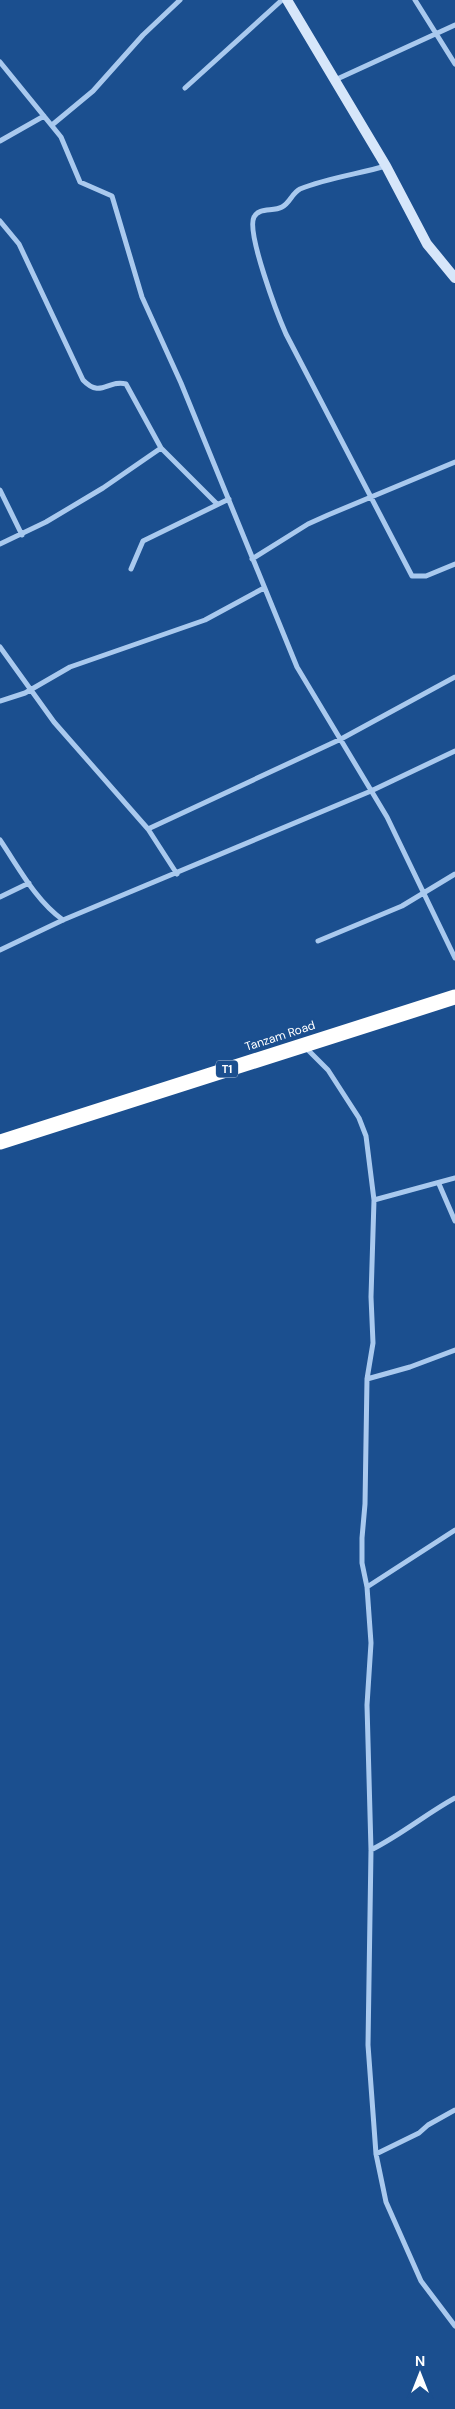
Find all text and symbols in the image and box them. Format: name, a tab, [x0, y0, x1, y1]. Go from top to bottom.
street label: Tanzam Road	[243, 1017, 317, 1055]
road number: T1	[216, 1060, 238, 1078]
north arrow	[395, 2349, 445, 2399]
text: N	[415, 2352, 425, 2370]

